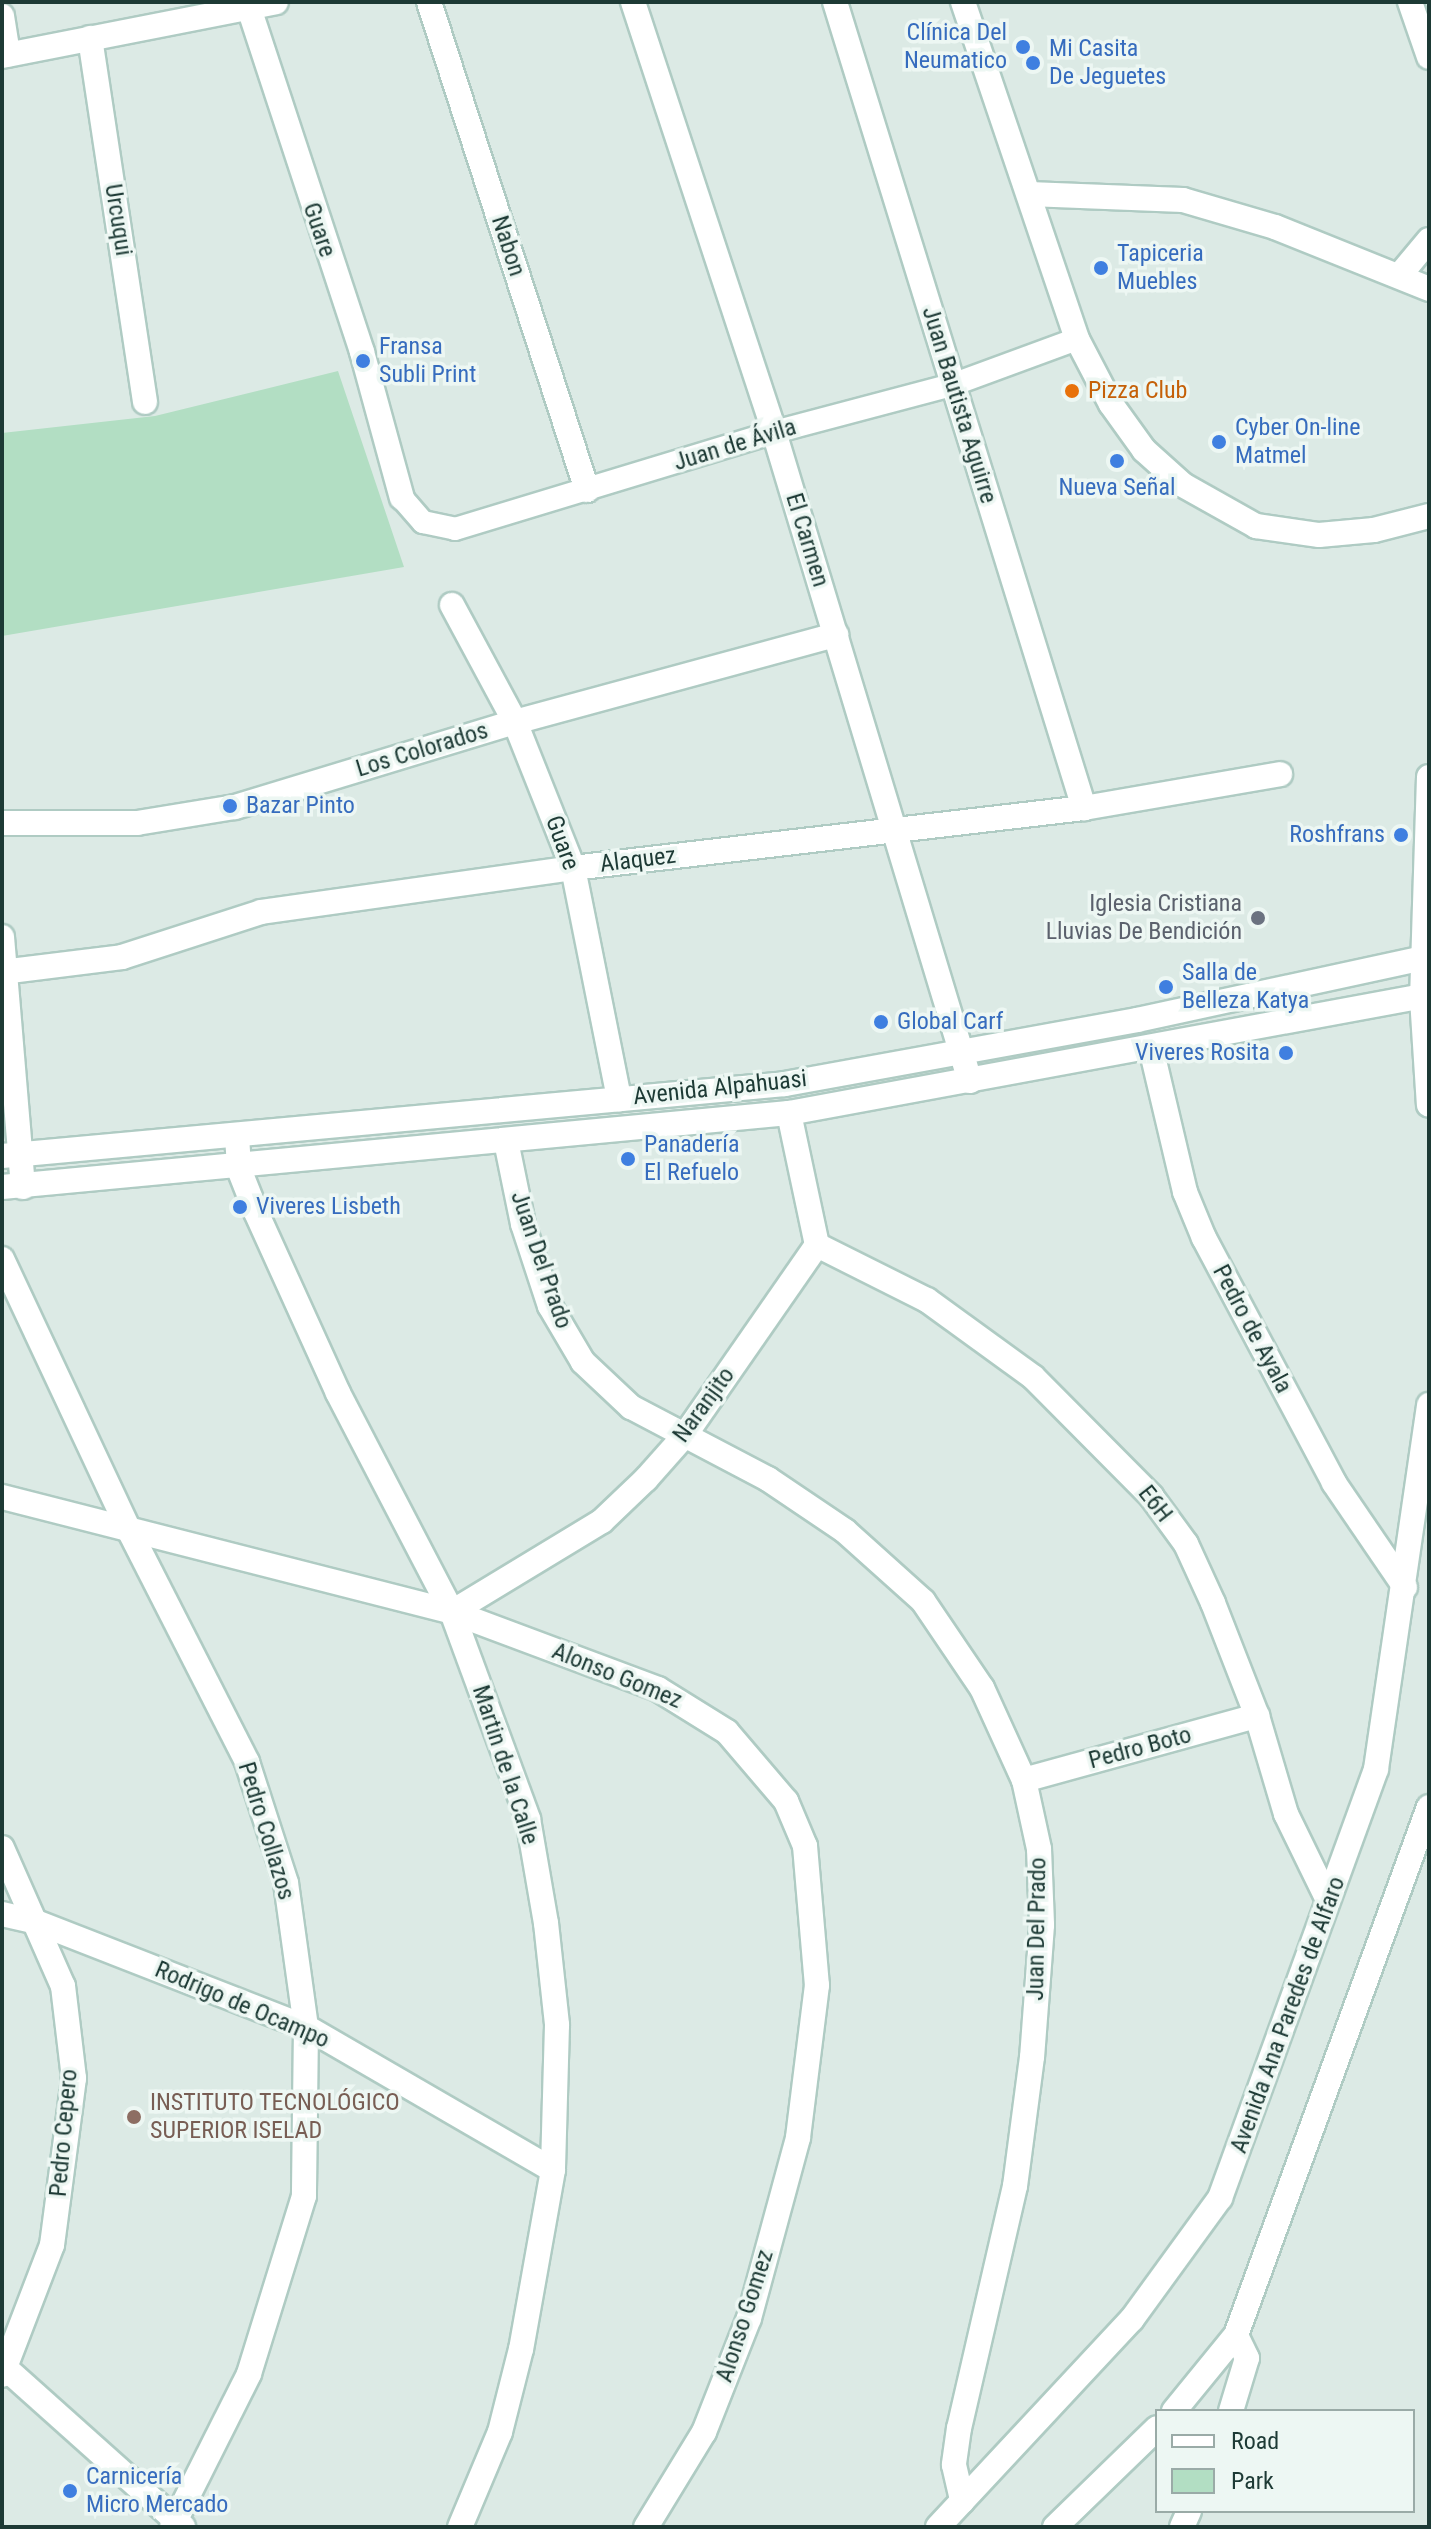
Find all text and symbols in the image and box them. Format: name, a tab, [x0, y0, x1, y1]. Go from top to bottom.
place label: Clínica Del Neumatico	[904, 19, 1007, 75]
place label: Mi Casita De Jeguetes	[1049, 35, 1166, 91]
marker: Clínica Del Neumatico	[1014, 38, 1032, 56]
marker: Mi Casita De Jeguetes	[1024, 54, 1042, 72]
street label: Urcuqui	[98, 182, 138, 258]
street label: Guare	[296, 199, 342, 261]
street label: Nabon	[485, 212, 531, 280]
place label: Tapiceria Muebles	[1117, 240, 1204, 296]
marker: Tapiceria Muebles	[1092, 259, 1110, 277]
street label: Juan Bautista Aguirre	[915, 303, 1003, 507]
place label: Fransa Subli Print	[379, 333, 476, 389]
marker: Fransa Subli Print	[354, 352, 372, 370]
place label: Pizza Club	[1088, 377, 1187, 405]
marker: Pizza Club	[1063, 382, 1081, 400]
street label: Juan de Ávila	[670, 413, 800, 477]
place label: Cyber On-line Matmel	[1235, 414, 1360, 470]
marker: Cyber On-line Matmel	[1210, 433, 1228, 451]
marker: Nueva Señal	[1108, 452, 1126, 470]
place label: Nueva Señal	[1059, 474, 1175, 502]
street label: El Carmen	[779, 490, 835, 590]
street label: Los Colorados	[353, 716, 491, 784]
place label: Bazar Pinto	[246, 792, 355, 820]
marker: Bazar Pinto	[221, 797, 239, 815]
street label: Guare	[539, 812, 585, 874]
place label: Roshfrans	[1289, 821, 1385, 849]
marker: Roshfrans	[1392, 826, 1410, 844]
street label: Alaquez	[598, 841, 678, 879]
place label: Iglesia Cristiana Lluvias De Bendición	[1046, 890, 1242, 946]
marker: Iglesia Cristiana Lluvias De Bendición	[1249, 909, 1267, 927]
place label: Salla de Belleza Katya	[1182, 959, 1309, 1015]
marker: Salla de Belleza Katya	[1157, 978, 1175, 996]
place label: Global Carf	[897, 1008, 1003, 1036]
marker: Global Carf	[872, 1013, 890, 1031]
place label: Viveres Rosita	[1135, 1039, 1270, 1067]
marker: Viveres Rosita	[1277, 1044, 1295, 1062]
street label: Avenida Alpahuasi	[632, 1065, 808, 1111]
place label: Panadería El Refuelo	[644, 1131, 739, 1187]
marker: Panadería El Refuelo	[619, 1150, 637, 1168]
street label: Juan Del Prado	[504, 1188, 578, 1332]
place label: Viveres Lisbeth	[256, 1193, 401, 1221]
marker: Viveres Lisbeth	[231, 1198, 249, 1216]
street label: Pedro de Ayala	[1206, 1260, 1298, 1398]
street label: Naranjito	[667, 1362, 741, 1448]
street label: E6H	[1132, 1480, 1178, 1528]
street label: Alonso Gomez	[548, 1637, 686, 1715]
street label: Martin de la Calle	[466, 1682, 544, 1848]
street label: Pedro Boto	[1086, 1721, 1194, 1775]
street label: Pedro Collazos	[231, 1759, 301, 1903]
street label: Juan Del Prado	[1021, 1857, 1053, 2001]
street label: Avenida Ana Paredes de Alfaro	[1225, 1873, 1351, 2157]
street label: Rodrigo de Ocampo	[151, 1955, 333, 2055]
street label: Pedro Cepero	[44, 2068, 84, 2198]
place label: INSTITUTO TECNOLÓGICO SUPERIOR ISELAD	[150, 2089, 400, 2145]
marker: INSTITUTO TECNOLÓGICO SUPERIOR ISELAD	[125, 2108, 143, 2126]
street label: Alonso Gomez	[710, 2246, 780, 2386]
legend	[1155, 2409, 1415, 2513]
text: Road	[1231, 2427, 1279, 2455]
place label: Carnicería Micro Mercado	[86, 2463, 228, 2519]
text: Park	[1231, 2467, 1274, 2495]
marker: Carnicería Micro Mercado	[61, 2482, 79, 2500]

